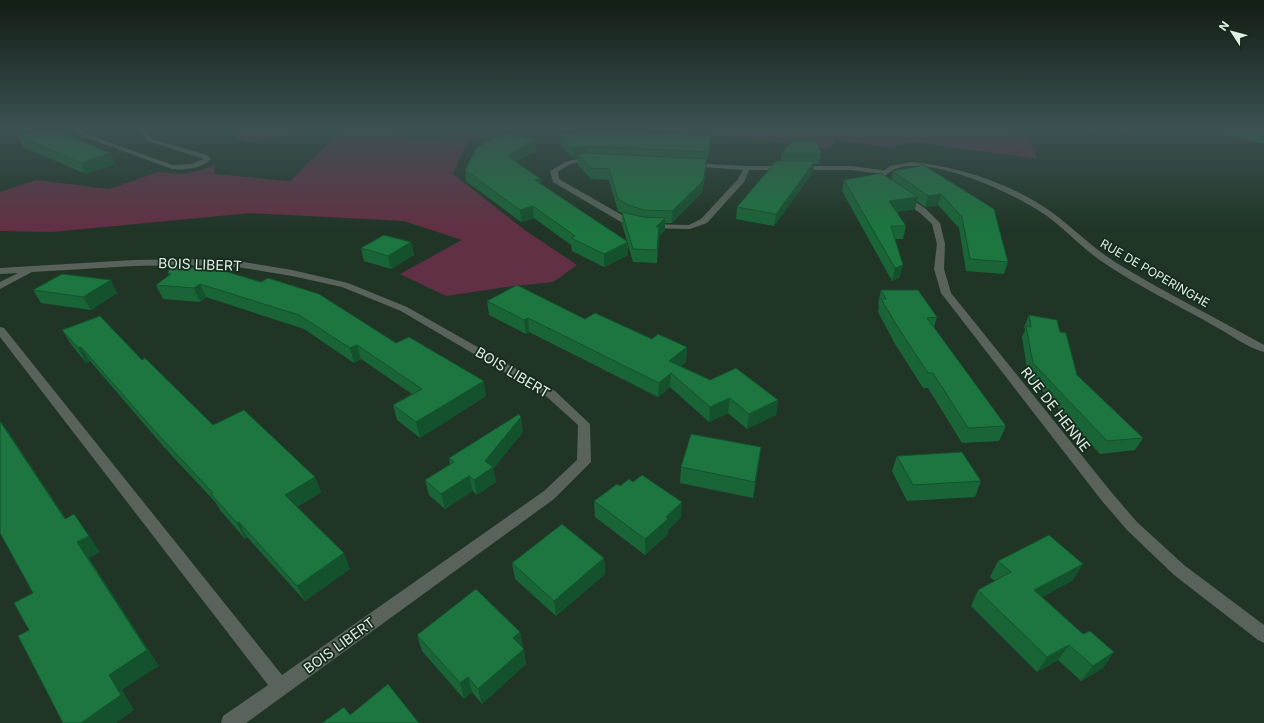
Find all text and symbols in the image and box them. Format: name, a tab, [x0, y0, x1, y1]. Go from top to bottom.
north arrow	[1212, 12, 1252, 52]
text: N	[1216, 19, 1232, 34]
street label: RUE DE POPERINGHE	[1098, 236, 1212, 310]
street label: BOIS LIBERT	[158, 254, 242, 274]
street label: BOIS LIBERT	[473, 343, 553, 401]
street label: RUE DE HENNE	[1018, 363, 1094, 455]
street label: BOIS LIBERT	[300, 613, 378, 677]

